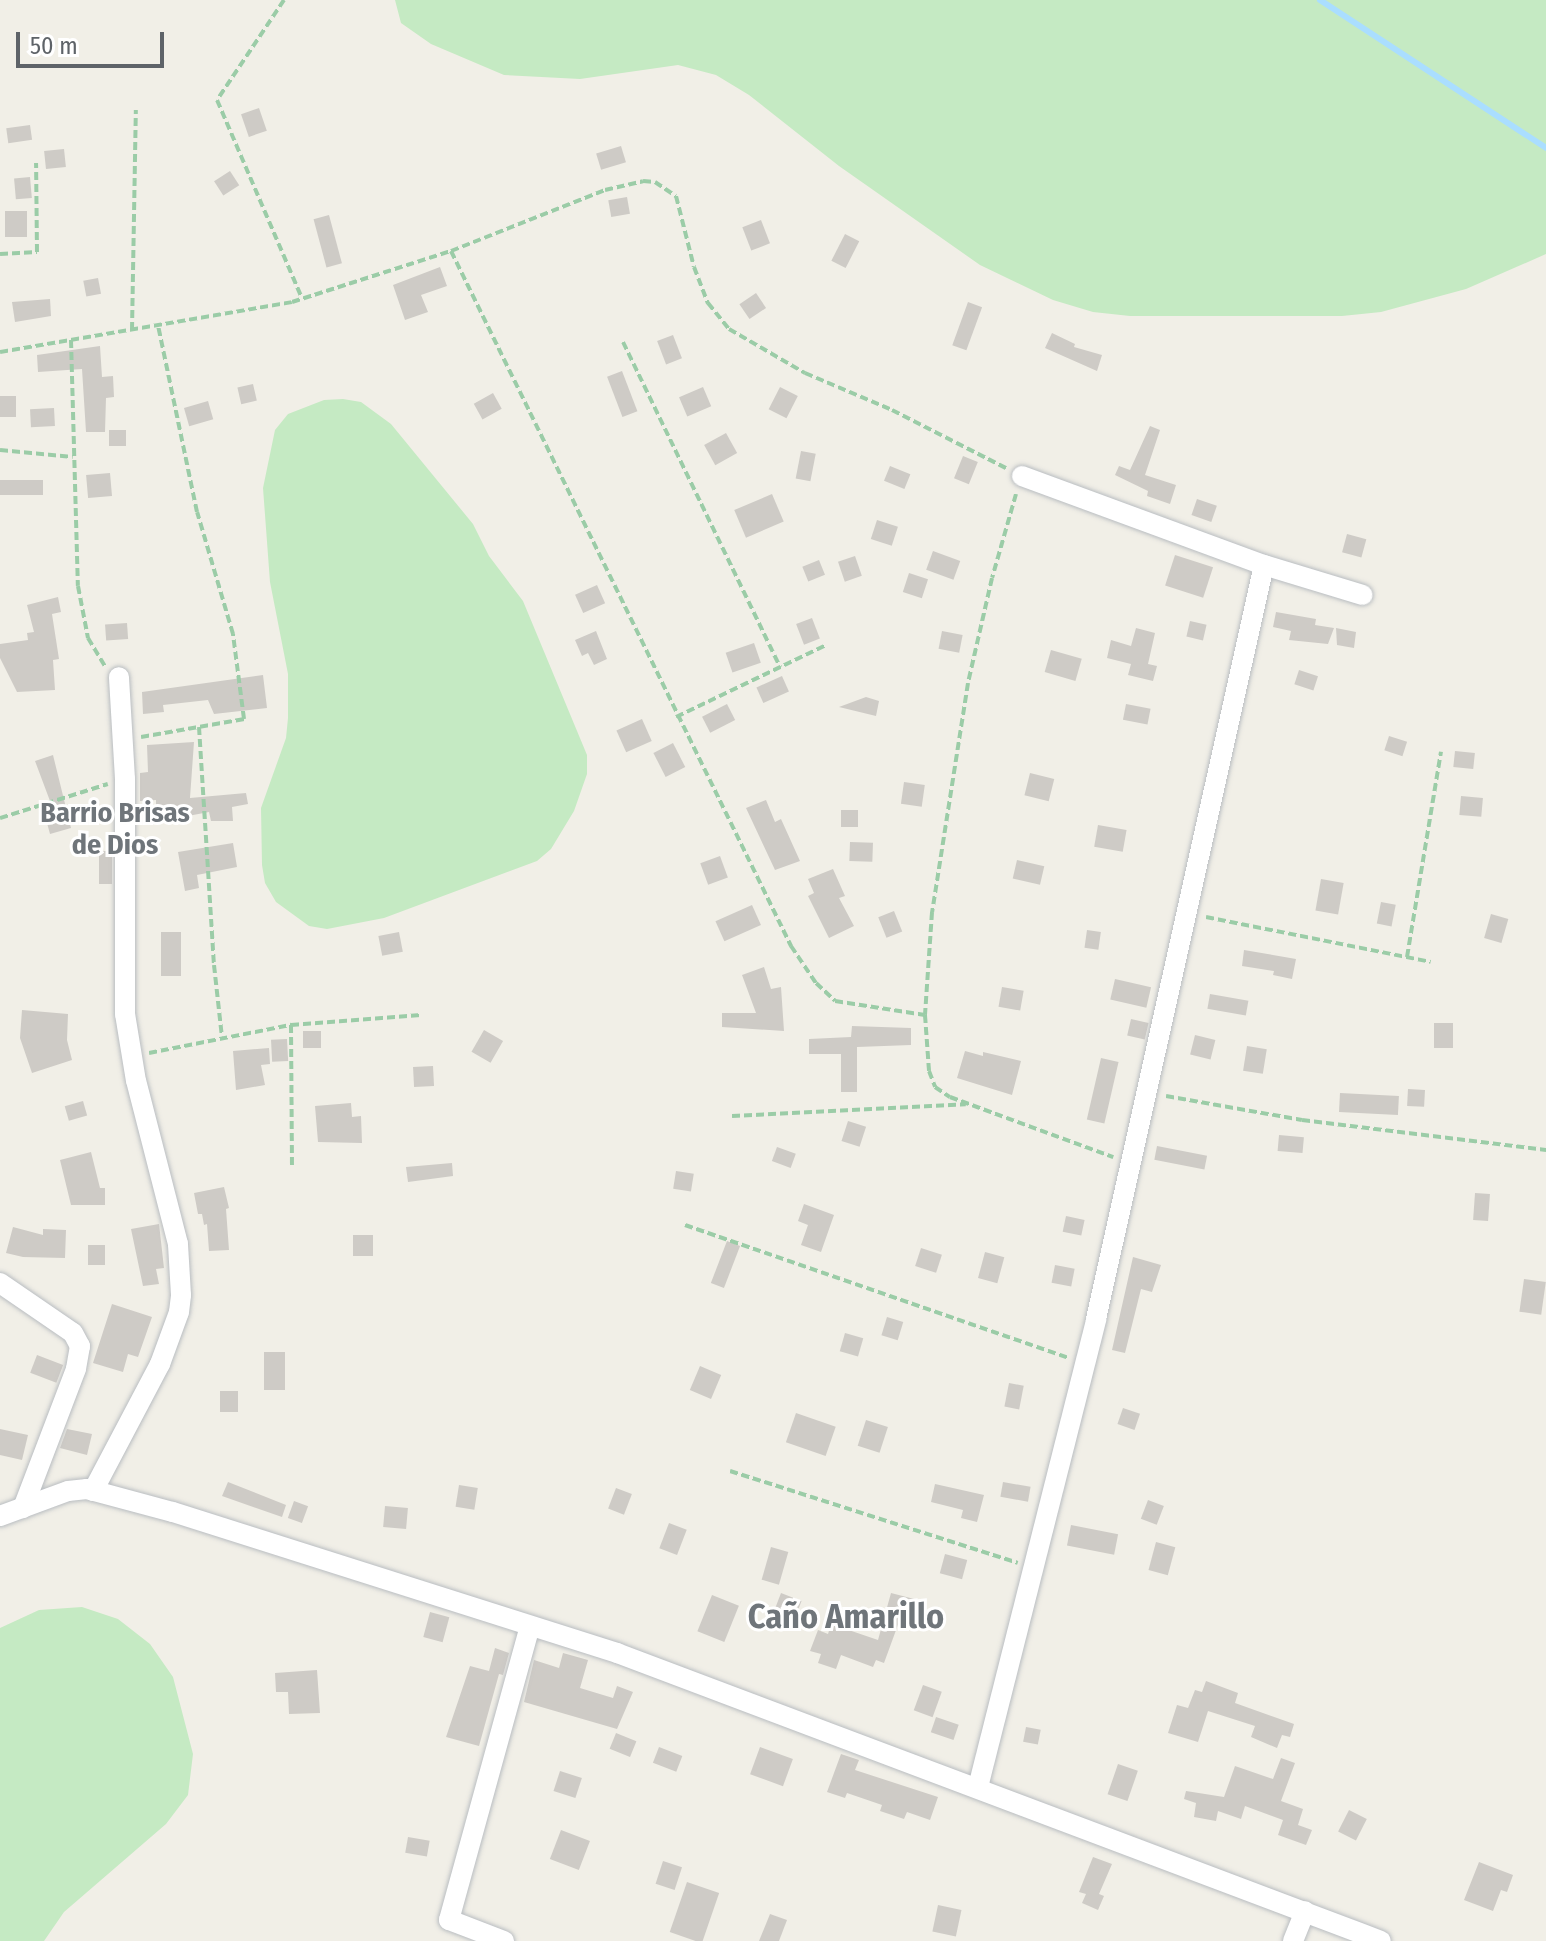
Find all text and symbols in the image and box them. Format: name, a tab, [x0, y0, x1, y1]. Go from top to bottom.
scale bar	[20, 16, 168, 66]
text: 50 m	[30, 32, 78, 60]
district label: Barrio Brisas de Dios	[40, 796, 190, 862]
district label: Caño Amarillo	[748, 1597, 944, 1637]

